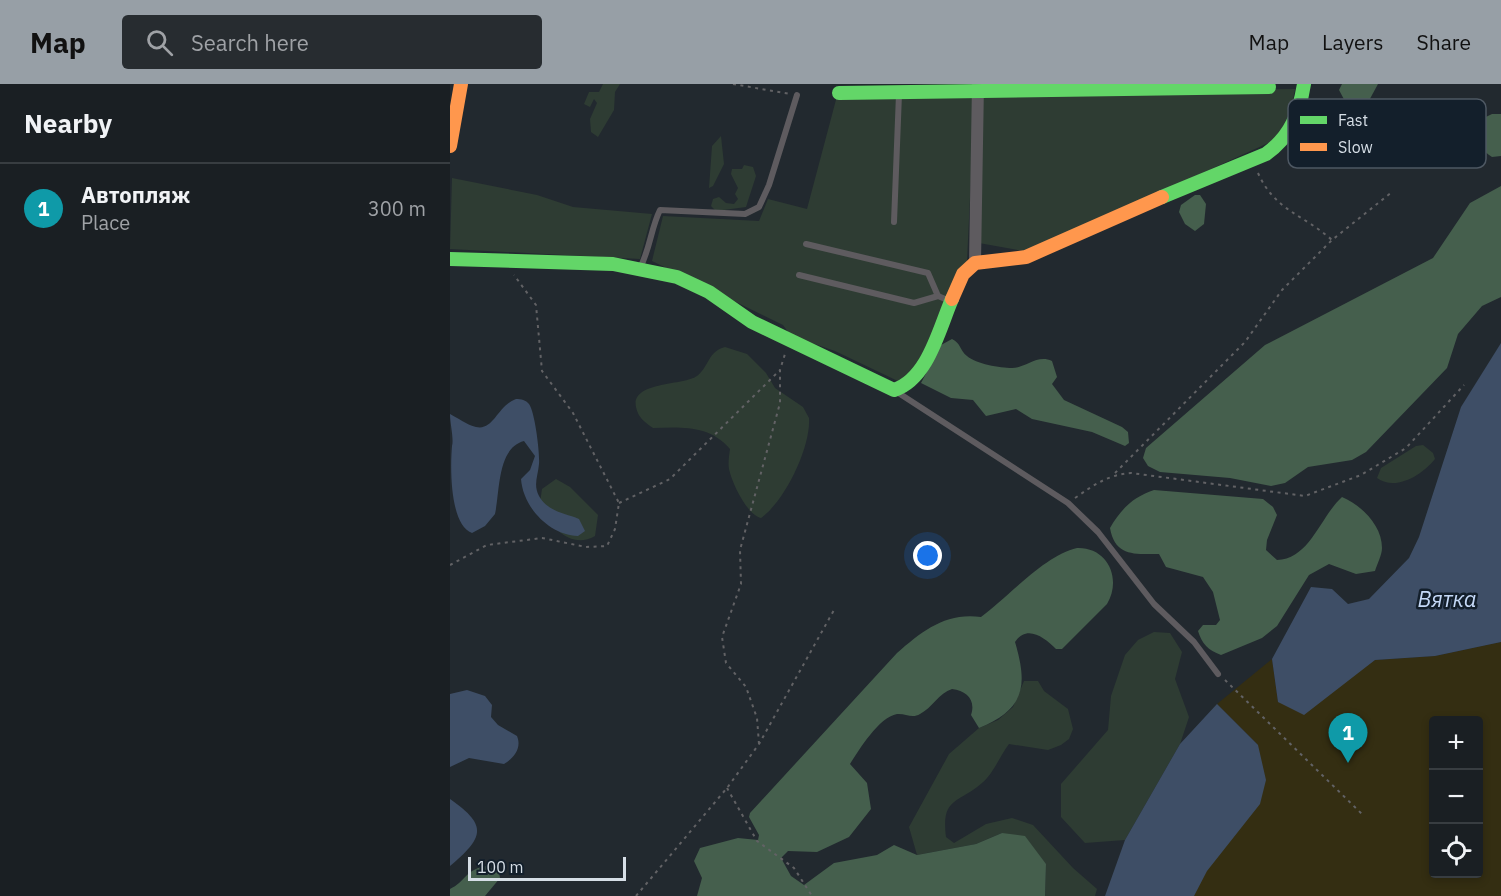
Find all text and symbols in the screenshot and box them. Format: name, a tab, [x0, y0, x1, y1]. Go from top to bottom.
search box	[122, 15, 542, 69]
text: Map	[30, 24, 86, 61]
icon: search	[143, 26, 176, 59]
text: Search here	[191, 28, 309, 57]
text: Map	[1249, 28, 1289, 56]
text: Layers	[1322, 28, 1384, 56]
text: Share	[1417, 28, 1471, 56]
legend	[1288, 99, 1486, 168]
text: Nearby	[24, 106, 112, 140]
text: Fast	[1338, 110, 1368, 130]
text: Slow	[1338, 137, 1373, 157]
text: Автопляж	[81, 180, 190, 209]
text: 1	[38, 195, 50, 222]
text: 300 m	[368, 195, 426, 222]
text: Place	[81, 209, 130, 236]
your location	[913, 541, 942, 570]
water label: Вятка	[1417, 584, 1477, 613]
pin: 1	[1328, 714, 1368, 763]
map controls	[1429, 716, 1483, 878]
button: +	[1429, 716, 1483, 770]
button: −	[1429, 770, 1483, 824]
button: locate	[1429, 824, 1483, 878]
scale bar	[468, 854, 626, 882]
text: 100 m	[477, 857, 524, 877]

